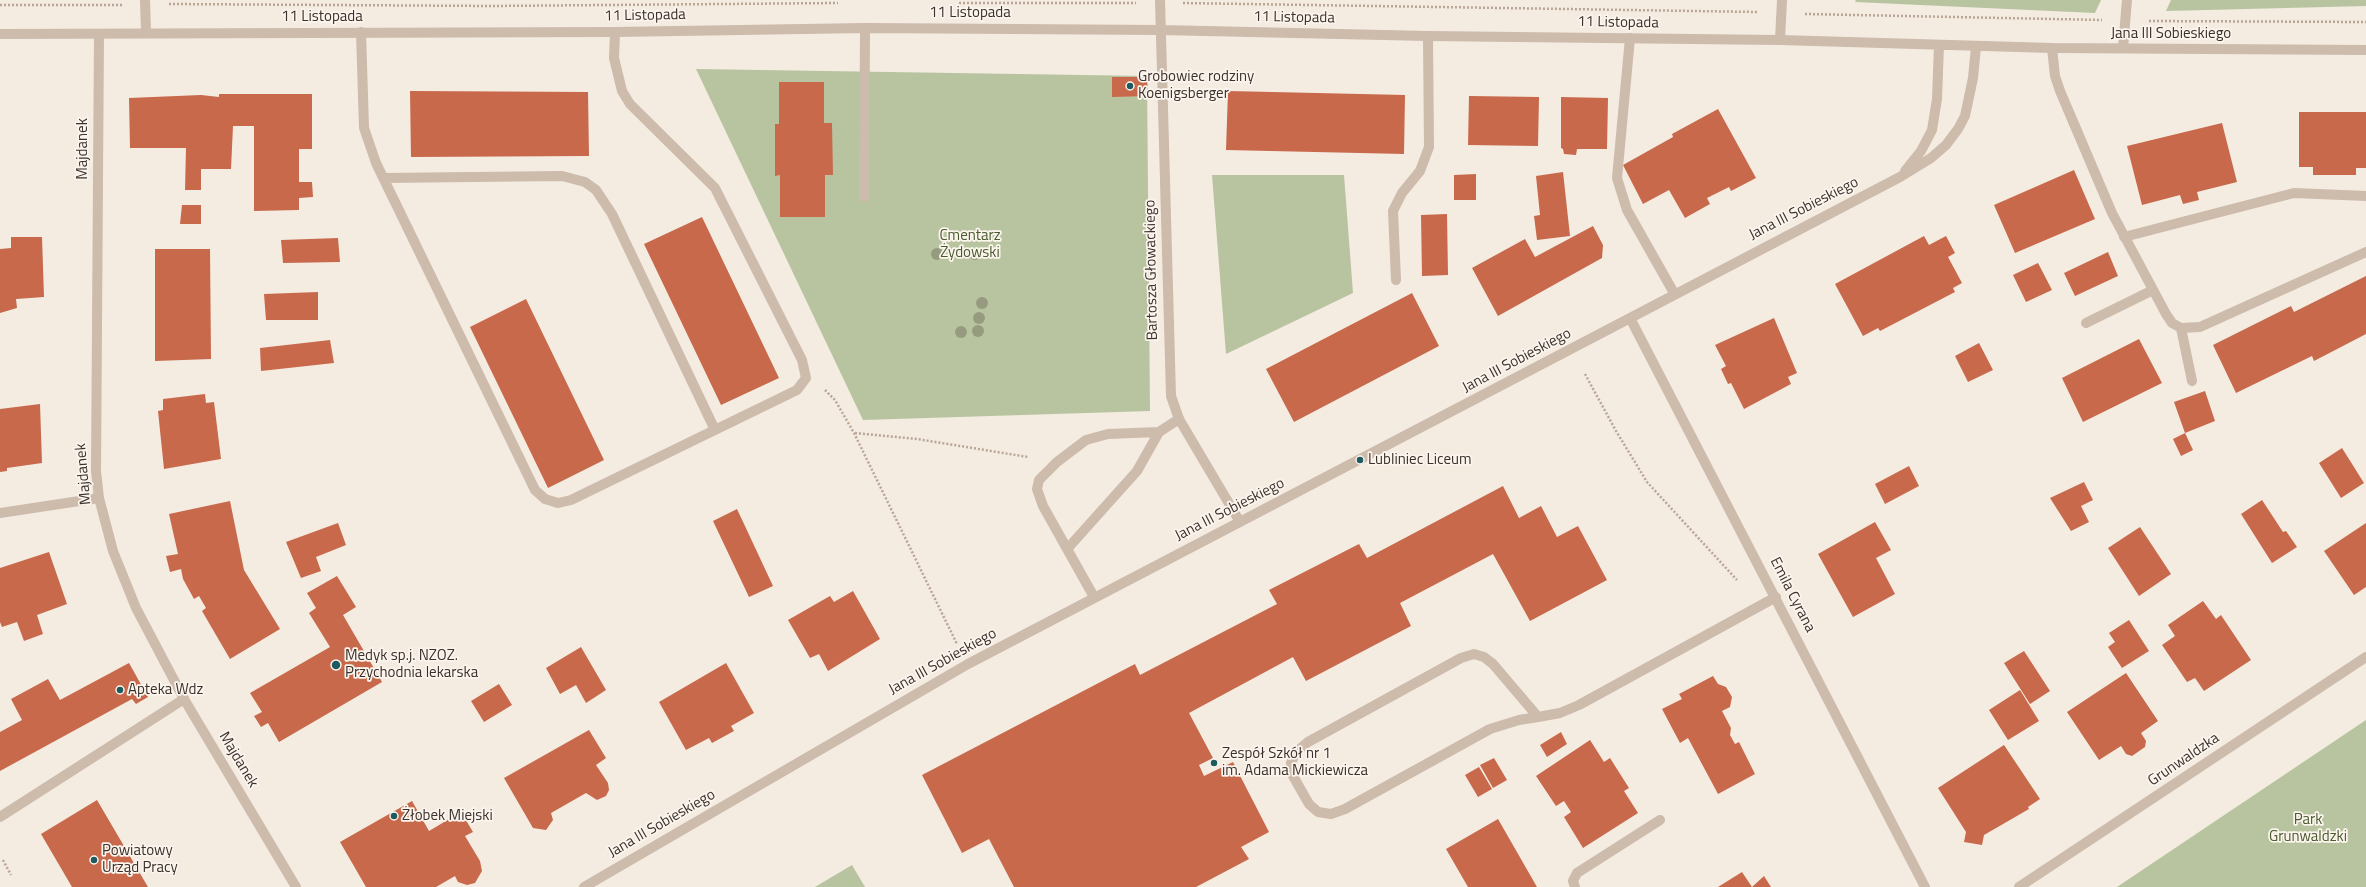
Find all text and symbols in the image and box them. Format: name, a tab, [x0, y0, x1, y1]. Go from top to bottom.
street label: 11 Listopada	[929, 4, 1011, 22]
street label: 11 Listopada	[604, 6, 686, 26]
street label: 11 Listopada	[281, 8, 363, 26]
street label: 11 Listopada	[1253, 8, 1335, 28]
street label: 11 Listopada	[1577, 13, 1659, 33]
street label: Jana III Sobieskiego	[2111, 25, 2231, 43]
place label: Grobowiec rodziny Koenigsberger	[1138, 68, 1254, 103]
marker: Grobowiec rodziny Koenigsberger	[1125, 81, 1135, 91]
street label: Majdanek	[74, 118, 92, 180]
street label: Jana III Sobieskiego	[1746, 174, 1862, 244]
street label: Bartosza Głowackiego	[1142, 200, 1162, 340]
park label: Cmentarz Żydowski	[939, 227, 1001, 262]
street label: Jana III Sobieskiego	[1460, 325, 1574, 397]
street label: Majdanek	[72, 443, 96, 505]
place label: Lubliniec Liceum	[1368, 451, 1471, 469]
marker: Lubliniec Liceum	[1355, 455, 1365, 465]
street label: Jana III Sobieskiego	[1172, 475, 1288, 545]
street label: Emila Cyrana	[1765, 554, 1819, 636]
street label: Jana III Sobieskiego	[886, 625, 1000, 699]
place label: Medyk sp.j. NZOZ. Przychodnia lekarska	[345, 647, 478, 682]
marker: Medyk sp.j. NZOZ. Przychodnia lekarska	[330, 659, 342, 671]
place label: Apteka Wdz	[128, 681, 203, 699]
marker: Apteka Wdz	[115, 685, 125, 695]
street label: Majdanek	[214, 729, 262, 791]
street label: Grunwaldzka	[2145, 730, 2223, 790]
place label: Zespół Szkół nr 1 im. Adama Mickiewicza	[1222, 745, 1368, 780]
marker: Zespół Szkół nr 1 im. Adama Mickiewicza	[1209, 758, 1219, 768]
street label: Jana III Sobieskiego	[605, 786, 719, 862]
place label: Żłobek Miejski	[402, 807, 493, 825]
marker: Żłobek Miejski	[389, 811, 399, 821]
park label: Park Grunwaldzki	[2269, 811, 2347, 846]
place label: Powiatowy Urząd Pracy	[102, 842, 178, 877]
marker: Powiatowy Urząd Pracy	[89, 855, 99, 865]

